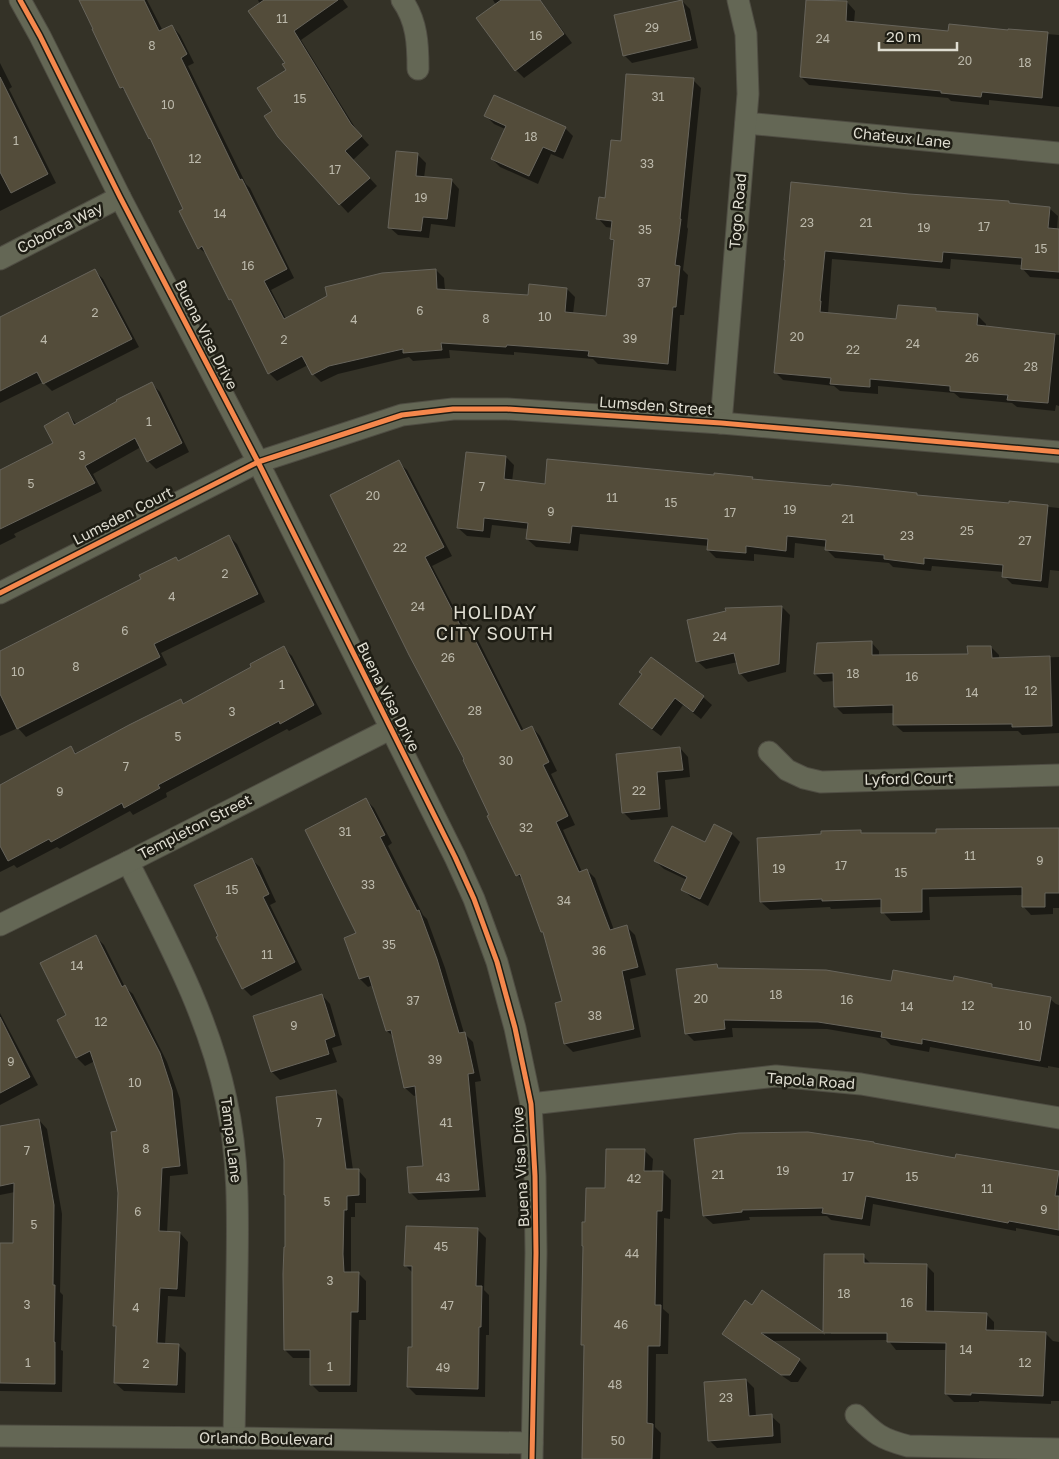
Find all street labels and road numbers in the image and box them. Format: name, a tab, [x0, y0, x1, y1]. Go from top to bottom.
street label: Chateux Lane	[852, 123, 952, 151]
street label: Togo Road	[725, 172, 749, 249]
street label: Coborca Way	[14, 198, 106, 256]
street label: Buena Visa Drive	[171, 277, 242, 393]
street label: Lumsden Street	[599, 392, 713, 418]
street label: Lumsden Court	[70, 482, 176, 548]
street label: Buena Visa Drive	[353, 639, 424, 755]
street label: Lyford Court	[864, 768, 954, 788]
street label: Templeton Street	[135, 790, 254, 862]
street label: Tapola Road	[766, 1068, 856, 1092]
street label: Tampa Lane	[218, 1096, 246, 1184]
street label: Buena Visa Drive	[508, 1106, 532, 1228]
street label: Orlando Boulevard	[199, 1428, 333, 1448]

